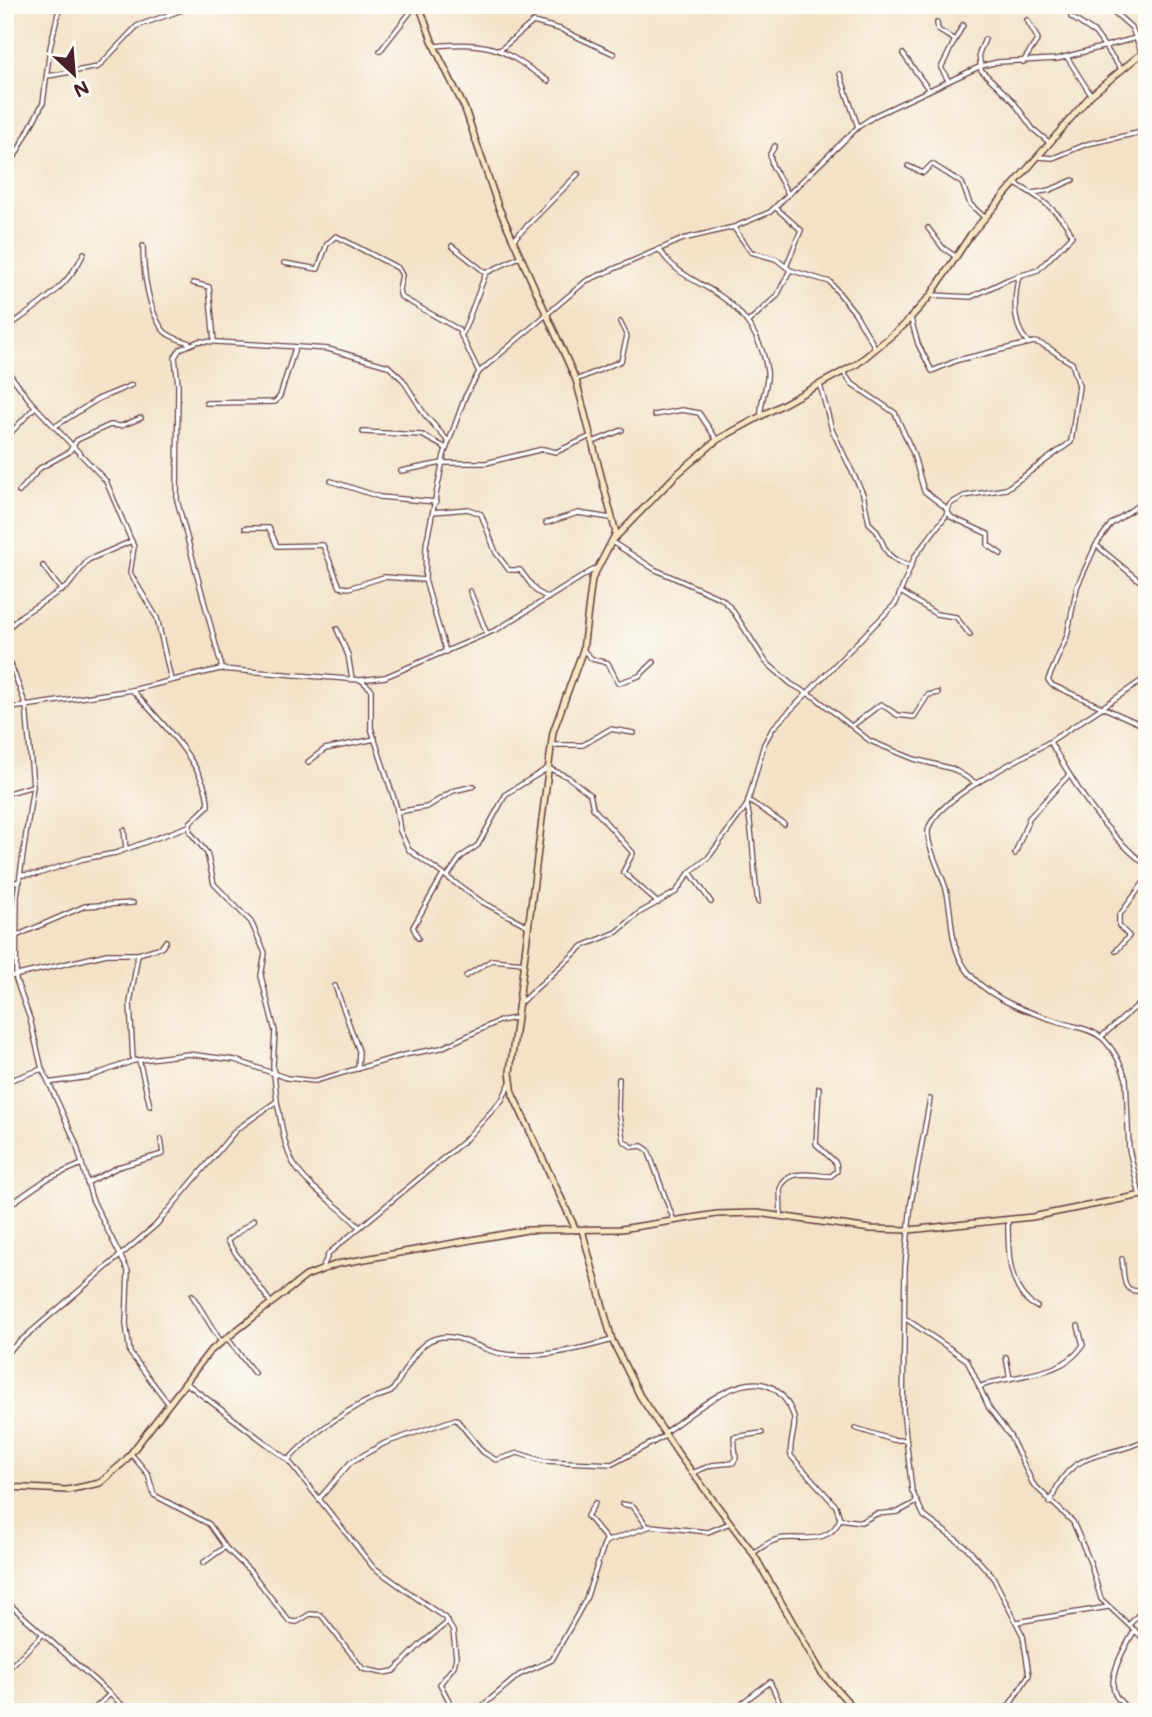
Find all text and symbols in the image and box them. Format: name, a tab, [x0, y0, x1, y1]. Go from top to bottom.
north arrow	[38, 38, 108, 108]
text: N	[70, 75, 94, 104]

